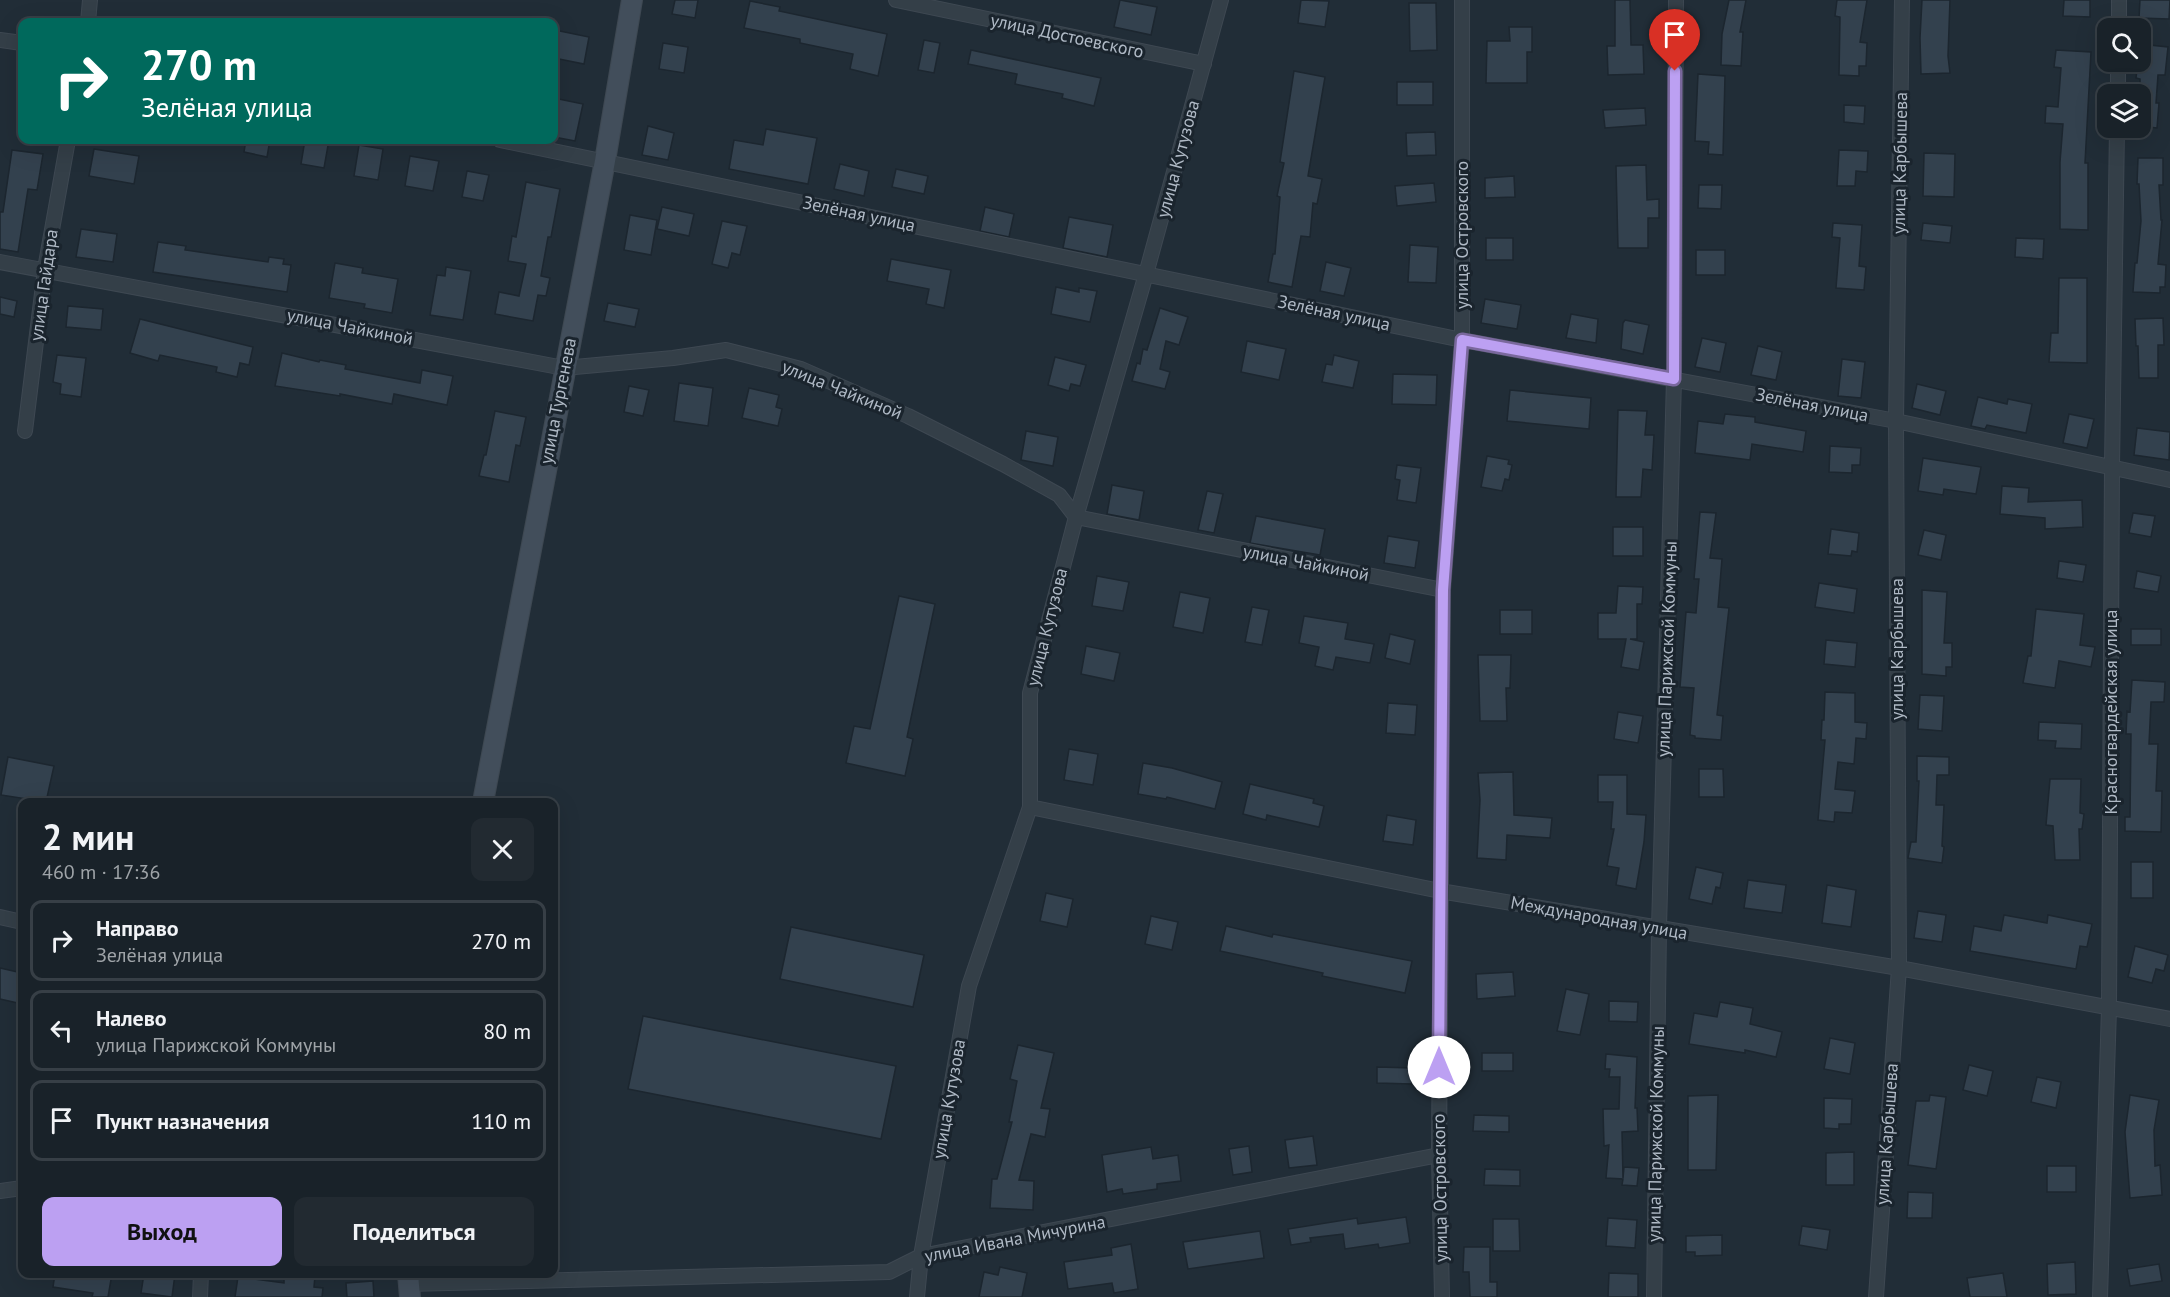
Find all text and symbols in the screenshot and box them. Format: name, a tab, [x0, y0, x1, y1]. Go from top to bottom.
street label: улица Достоевского	[988, 8, 1146, 63]
pin	[1649, 9, 1700, 71]
icon: arrive	[1658, 18, 1691, 51]
map controls	[2097, 18, 2151, 138]
button: search	[2097, 18, 2151, 72]
text: 270 m	[141, 37, 257, 92]
icon: right	[42, 42, 120, 120]
button: layers	[2097, 84, 2151, 138]
text: Зелёная улица	[141, 90, 313, 124]
street label: улица Карбышева	[1887, 92, 1912, 234]
street label: улица Кутузова	[1151, 97, 1204, 220]
street label: улица Островского	[1450, 161, 1473, 309]
street label: Зелёная улица	[801, 190, 917, 237]
street label: улица Гайдара	[24, 228, 63, 342]
street label: Зелёная улица	[1276, 289, 1392, 336]
street label: улица Чайкиной	[285, 303, 415, 350]
street label: улица Тургенева	[534, 336, 581, 466]
street label: улица Чайкиной	[779, 355, 906, 424]
street label: Зелёная улица	[1754, 382, 1870, 427]
street label: улица Чайкиной	[1241, 539, 1371, 586]
street label: улица Парижской Коммуны	[1651, 541, 1682, 757]
street label: улица Кутузова	[1021, 565, 1072, 688]
street label: улица Карбышева	[1885, 578, 1908, 720]
street label: Красногвардейская улица	[2099, 610, 2122, 814]
text: 2 мин	[42, 813, 134, 860]
button: close	[471, 818, 534, 881]
text: 460 m · 17:36	[42, 859, 160, 885]
street label: Международная улица	[1509, 891, 1689, 944]
text: Направо	[96, 914, 179, 942]
icon: right	[45, 924, 78, 957]
text: 270 m	[471, 927, 531, 955]
text: Зелёная улица	[96, 942, 223, 968]
text: Налево	[96, 1004, 167, 1032]
icon: left	[45, 1014, 78, 1047]
text: 80 m	[483, 1017, 531, 1045]
street label: улица Парижской Коммуны	[1642, 1026, 1669, 1242]
text: улица Парижской Коммуны	[96, 1032, 336, 1058]
position arrow	[1407, 1035, 1471, 1099]
street label: улица Кутузова	[927, 1037, 970, 1161]
street label: улица Карбышева	[1870, 1062, 1903, 1206]
icon: arrive	[45, 1104, 78, 1137]
text: Пункт назначения	[96, 1107, 269, 1135]
text: 110 m	[471, 1107, 531, 1135]
street label: улица Островского	[1427, 1114, 1452, 1262]
button: Выход	[42, 1197, 282, 1266]
button: Поделиться	[294, 1197, 534, 1266]
street label: улица Ивана Мичурина	[923, 1210, 1107, 1267]

